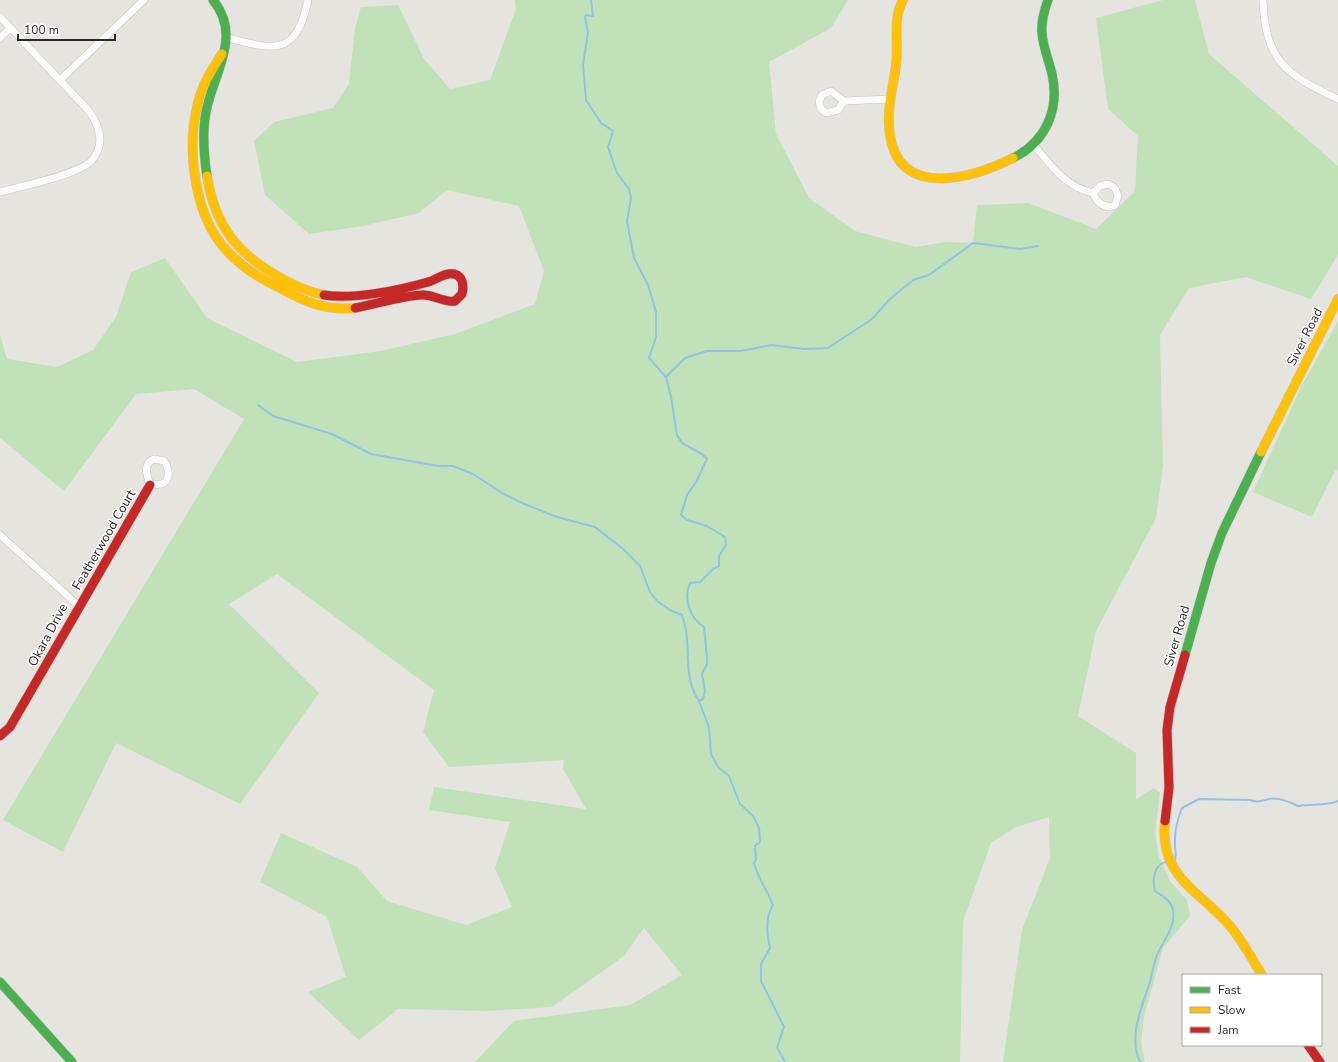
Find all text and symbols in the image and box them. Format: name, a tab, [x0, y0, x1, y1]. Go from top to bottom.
scale bar	[18, 16, 115, 42]
text: 100 m	[24, 22, 59, 38]
street label: Siver Road	[1283, 305, 1327, 369]
street label: Featherwood Court	[68, 486, 140, 593]
street label: Okara Drive	[24, 600, 72, 670]
street label: Siver Road	[1160, 603, 1194, 669]
legend	[1182, 974, 1322, 1046]
text: Fast	[1218, 982, 1241, 998]
text: Slow	[1218, 1002, 1246, 1018]
text: Jam	[1217, 1022, 1239, 1038]

